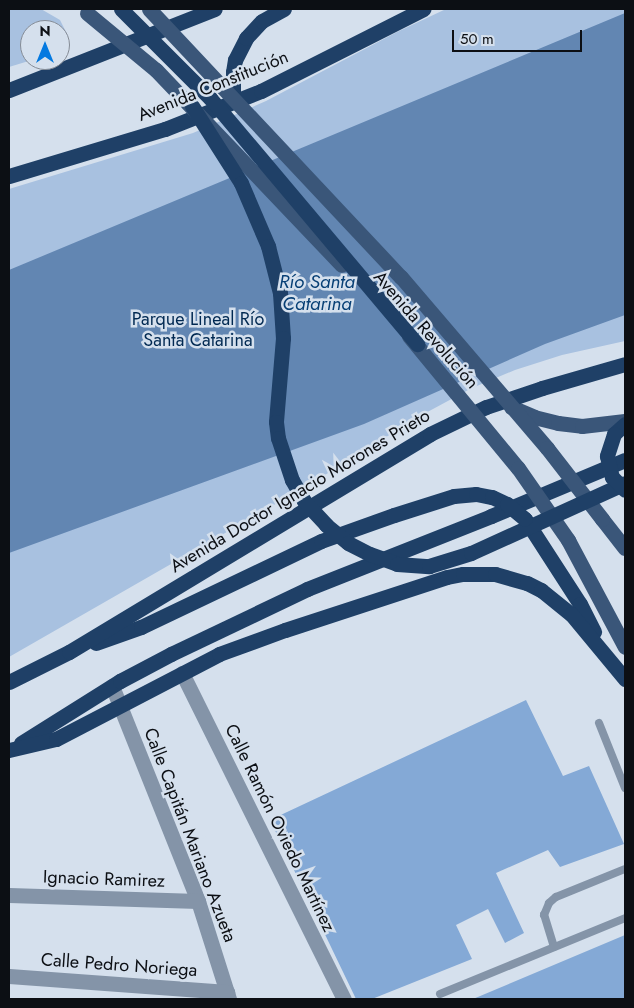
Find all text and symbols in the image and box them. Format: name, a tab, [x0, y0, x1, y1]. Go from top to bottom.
north arrow	[20, 20, 70, 70]
scale bar	[454, 20, 584, 52]
text: N	[39, 21, 51, 41]
text: 50 m	[460, 28, 494, 50]
street label: Avenida Constitución	[135, 46, 291, 126]
street label: Avenida Revolución	[369, 267, 483, 393]
water label: Río Santa Catarina	[279, 271, 355, 315]
park label: Parque Lineal Río Santa Catarina	[132, 309, 264, 352]
street label: Avenida Doctor Ignacio Morones Prieto	[166, 405, 434, 577]
street label: Calle Ramón Oviedo Martínez	[220, 721, 340, 935]
street label: Calle Capitán Mariano Azueta	[139, 725, 241, 945]
street label: Ignacio Ramirez	[43, 866, 165, 892]
street label: Calle Pedro Noriega	[40, 949, 198, 981]

